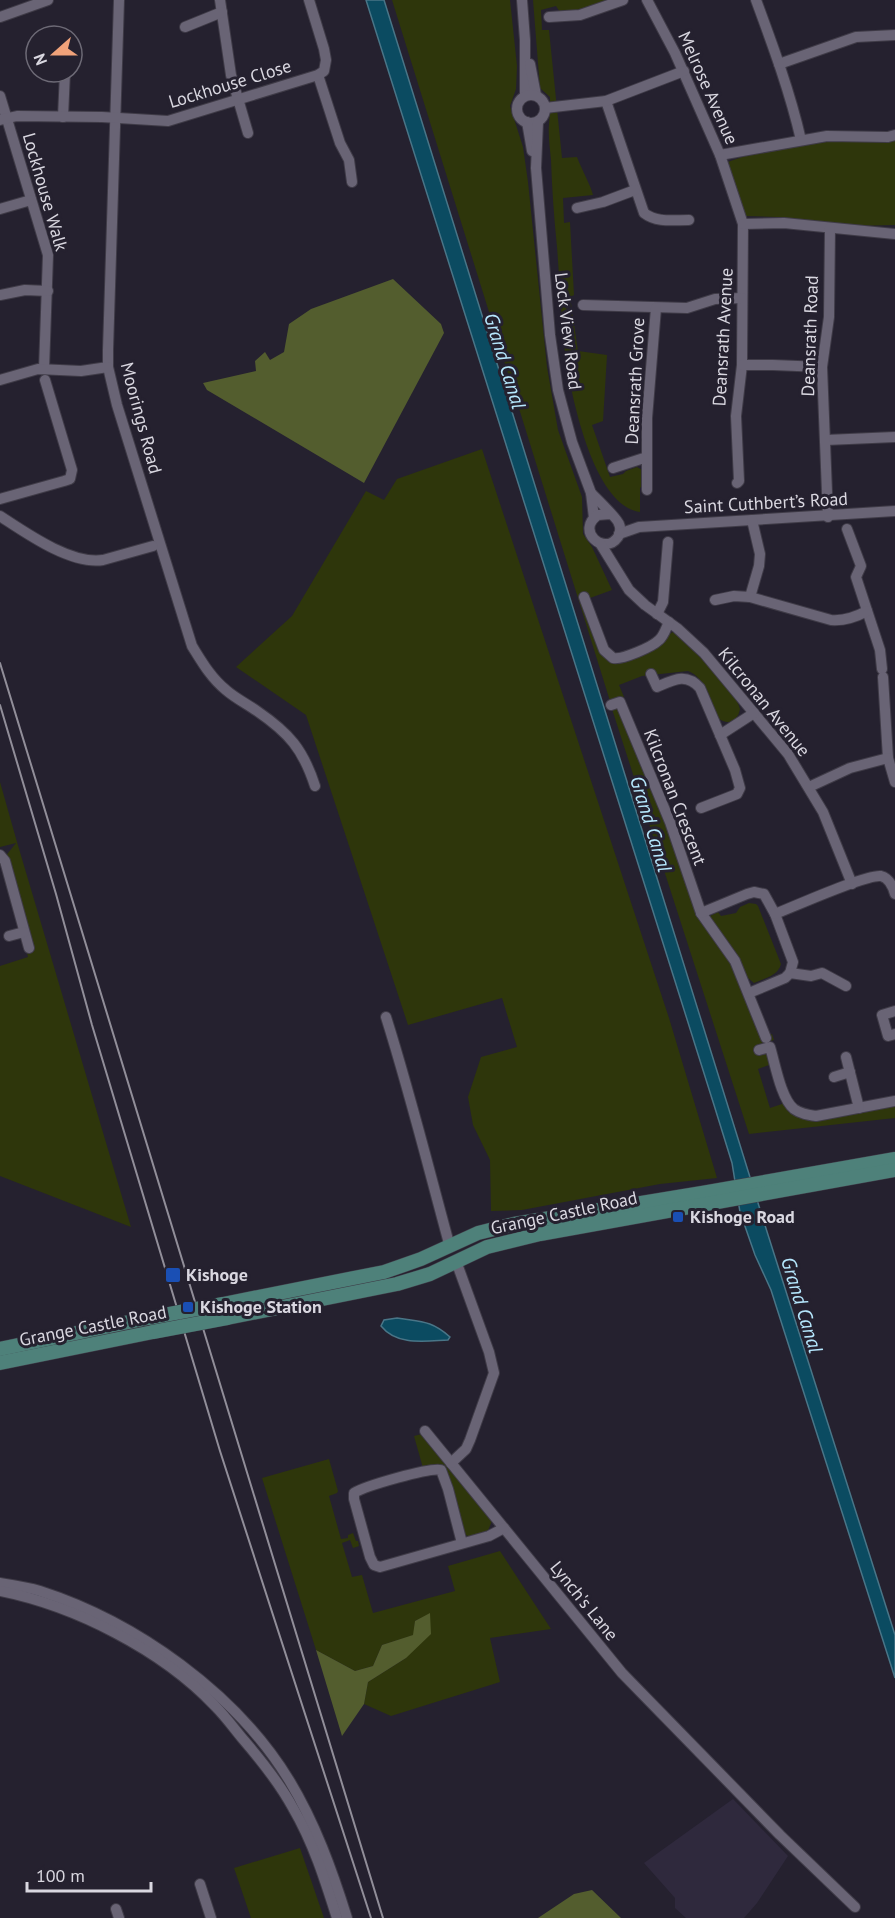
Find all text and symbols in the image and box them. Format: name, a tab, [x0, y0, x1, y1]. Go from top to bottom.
north arrow	[24, 24, 84, 84]
street label: Melrose Avenue	[673, 28, 744, 148]
text: N	[29, 51, 51, 68]
street label: Lockhouse Close	[166, 54, 294, 113]
street label: Lockhouse Walk	[18, 130, 73, 254]
street label: Deansrath Avenue	[707, 267, 738, 407]
street label: Lock View Road	[550, 271, 587, 391]
street label: Deansrath Road	[796, 275, 823, 397]
water label: Grand Canal	[478, 310, 532, 413]
street label: Deansrath Grove	[620, 317, 649, 445]
street label: Moorings Road	[116, 360, 167, 476]
street label: Saint Cuthbert’s Road	[683, 487, 849, 518]
street label: Kilcronan Avenue	[713, 642, 815, 761]
street label: Kilcronan Crescent	[639, 725, 712, 868]
water label: Grand Canal	[624, 773, 678, 876]
street label: Grange Castle Road	[488, 1186, 639, 1239]
place label: Kishoge Road	[690, 1205, 795, 1228]
marker: Kishoge Road	[671, 1210, 685, 1224]
water label: Grand Canal	[775, 1254, 829, 1357]
place label: Kishoge	[186, 1263, 248, 1286]
marker: Kishoge	[164, 1266, 182, 1284]
place label: Kishoge Station	[200, 1295, 322, 1318]
street label: Grange Castle Road	[17, 1300, 168, 1351]
marker: Kishoge Station	[181, 1300, 195, 1314]
street label: Lynch's Lane	[545, 1556, 623, 1645]
scale bar	[27, 1855, 152, 1893]
text: 100 m	[36, 1864, 85, 1887]

